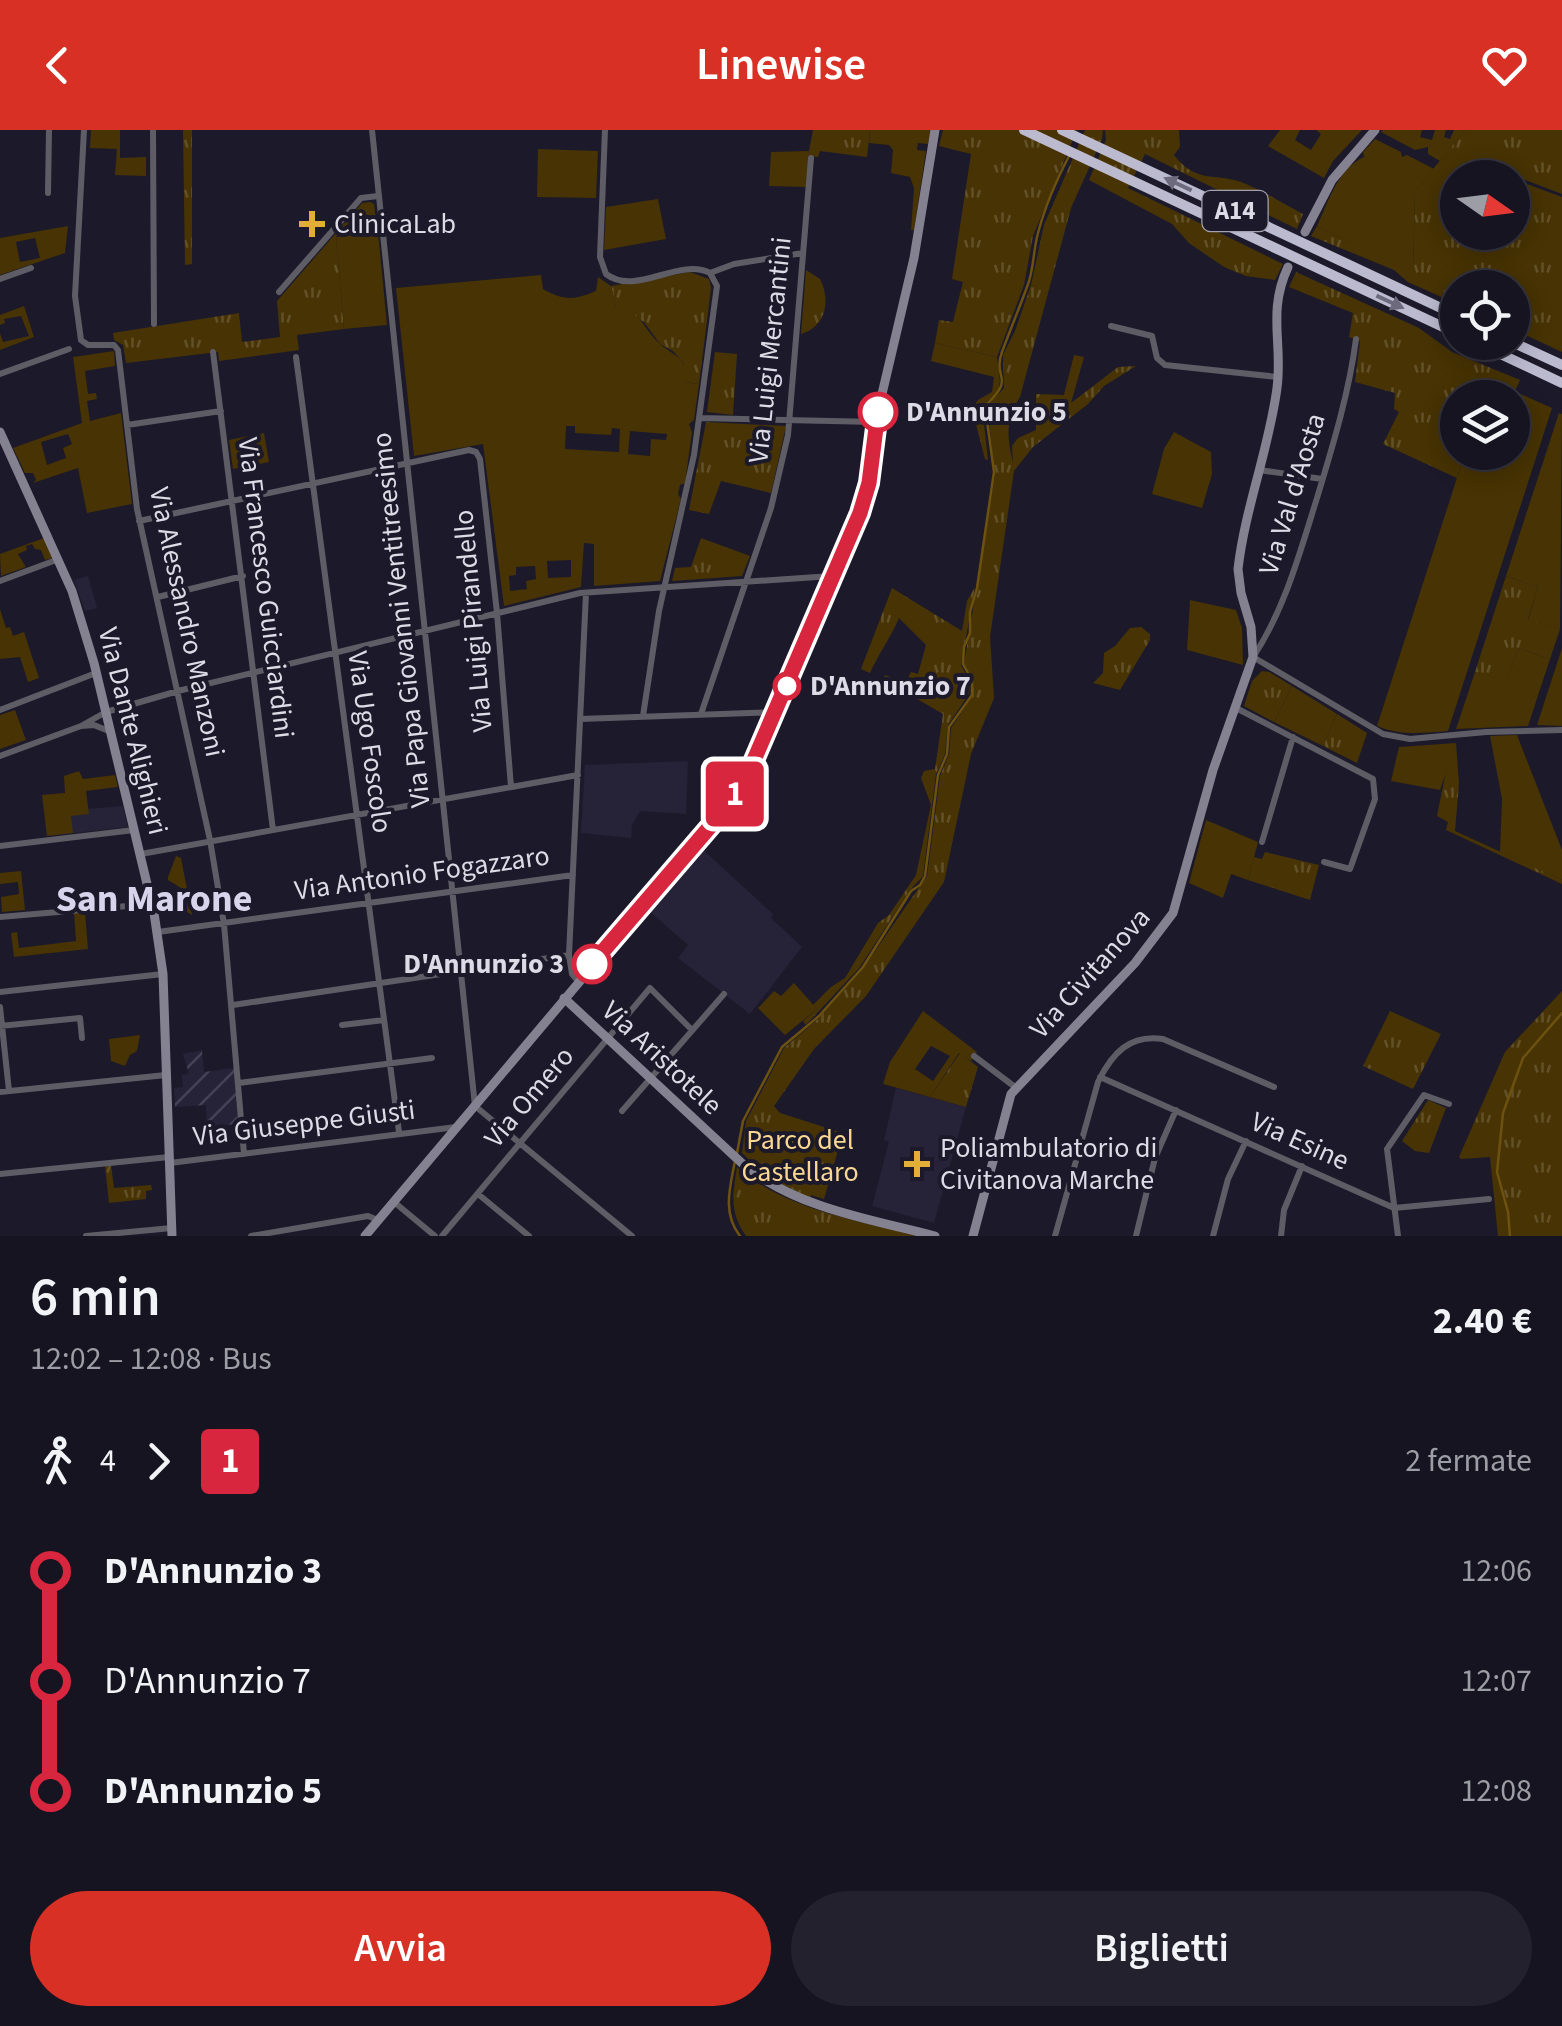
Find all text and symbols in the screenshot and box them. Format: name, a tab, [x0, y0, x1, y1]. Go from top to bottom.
text: Linewise	[696, 33, 866, 97]
icon: back	[30, 38, 85, 93]
icon: heart	[1477, 38, 1532, 93]
north arrow	[1440, 160, 1530, 250]
map controls	[1440, 160, 1530, 470]
one-way arrow	[1163, 176, 1193, 192]
road number: A14	[1202, 191, 1268, 231]
place label: ClinicaLab	[334, 204, 456, 244]
marker: ClinicaLab	[299, 211, 325, 237]
street label: Via Luigi Mercantini	[738, 235, 802, 465]
button: locate	[1440, 270, 1530, 360]
one-way arrow	[1375, 294, 1405, 310]
button: layers	[1440, 380, 1530, 470]
place label: D'Annunzio 5	[906, 392, 1067, 432]
marker: D'Annunzio 5	[859, 393, 897, 431]
street label: Via Val d'Aosta	[1248, 408, 1336, 580]
street label: Via Papa Giovanni Ventitreesimo	[361, 430, 441, 810]
street label: Via Francesco Guicciardini	[228, 435, 304, 741]
street label: Via Alessandro Manzoni	[139, 483, 235, 761]
street label: Via Luigi Pirandello	[443, 508, 503, 734]
street label: Via Dante Alighieri	[88, 623, 178, 839]
street label: Via Ugo Foscolo	[337, 648, 403, 836]
place label: D'Annunzio 7	[810, 666, 971, 706]
marker: D'Annunzio 7	[774, 673, 800, 699]
line badge: 1	[702, 762, 768, 826]
text: 1	[726, 769, 744, 819]
street label: Via Antonio Fogazzaro	[292, 835, 552, 911]
district label: San Marone	[56, 872, 252, 926]
street label: Via Civitanova	[1020, 899, 1160, 1047]
place label: D'Annunzio 3	[403, 944, 564, 984]
marker: D'Annunzio 3	[573, 945, 611, 983]
street label: Via Aristotele	[593, 992, 731, 1124]
street label: Via Omero	[475, 1038, 583, 1156]
street label: Via Giuseppe Giusti	[191, 1090, 417, 1156]
street label: Via Esine	[1245, 1102, 1355, 1180]
park label: Parco del Castellaro	[741, 1120, 859, 1192]
place label: Poliambulatorio di Civitanova Marche	[940, 1128, 1157, 1200]
marker: Poliambulatorio di Civitanova Marche	[904, 1151, 930, 1177]
text: 6 min	[30, 1259, 161, 1337]
text: 2.40 €	[1433, 1294, 1532, 1348]
text: 12:02 – 12:08 · Bus	[30, 1336, 272, 1382]
icon: walk	[30, 1434, 85, 1489]
icon: forward	[131, 1434, 186, 1489]
text: 1	[221, 1436, 239, 1486]
text: 4	[100, 1438, 116, 1484]
text: 2 fermate	[1405, 1438, 1532, 1484]
text: D'Annunzio 3	[104, 1544, 322, 1598]
text: 12:06	[1460, 1548, 1532, 1594]
text: D'Annunzio 7	[104, 1654, 311, 1708]
text: 12:07	[1460, 1658, 1532, 1704]
text: D'Annunzio 5	[104, 1764, 322, 1818]
text: 12:08	[1460, 1768, 1532, 1814]
button: Avvia	[30, 1891, 771, 2006]
button: Biglietti	[791, 1891, 1532, 2006]

